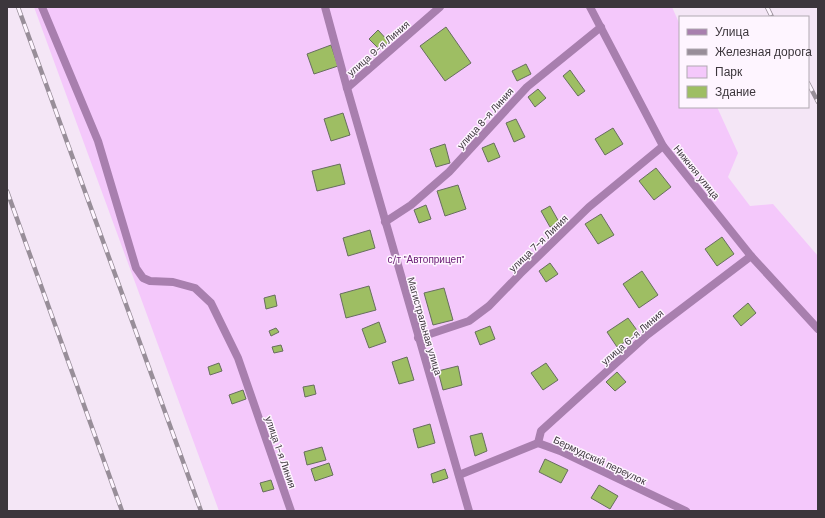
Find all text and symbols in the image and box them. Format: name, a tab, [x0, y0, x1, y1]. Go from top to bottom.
legend	[679, 16, 809, 108]
street label: улица 9-я Линия	[344, 18, 412, 79]
text: Улица	[715, 24, 749, 40]
text: Железная дорога	[715, 44, 812, 60]
text: Парк	[715, 64, 743, 80]
text: Здание	[715, 84, 756, 100]
street label: улица 8-я Линия	[454, 85, 516, 152]
street label: Нижняя улица	[671, 143, 723, 202]
street label: улица 7-я Линия	[506, 212, 571, 275]
park label: с/т "Автоприцеп"	[388, 253, 465, 266]
street label: Магистральная улица	[404, 275, 445, 377]
street label: улица 6-я Линия	[598, 307, 666, 368]
street label: улица 1-я Линия	[262, 414, 299, 490]
street label: Бермудский переулок	[551, 433, 649, 488]

